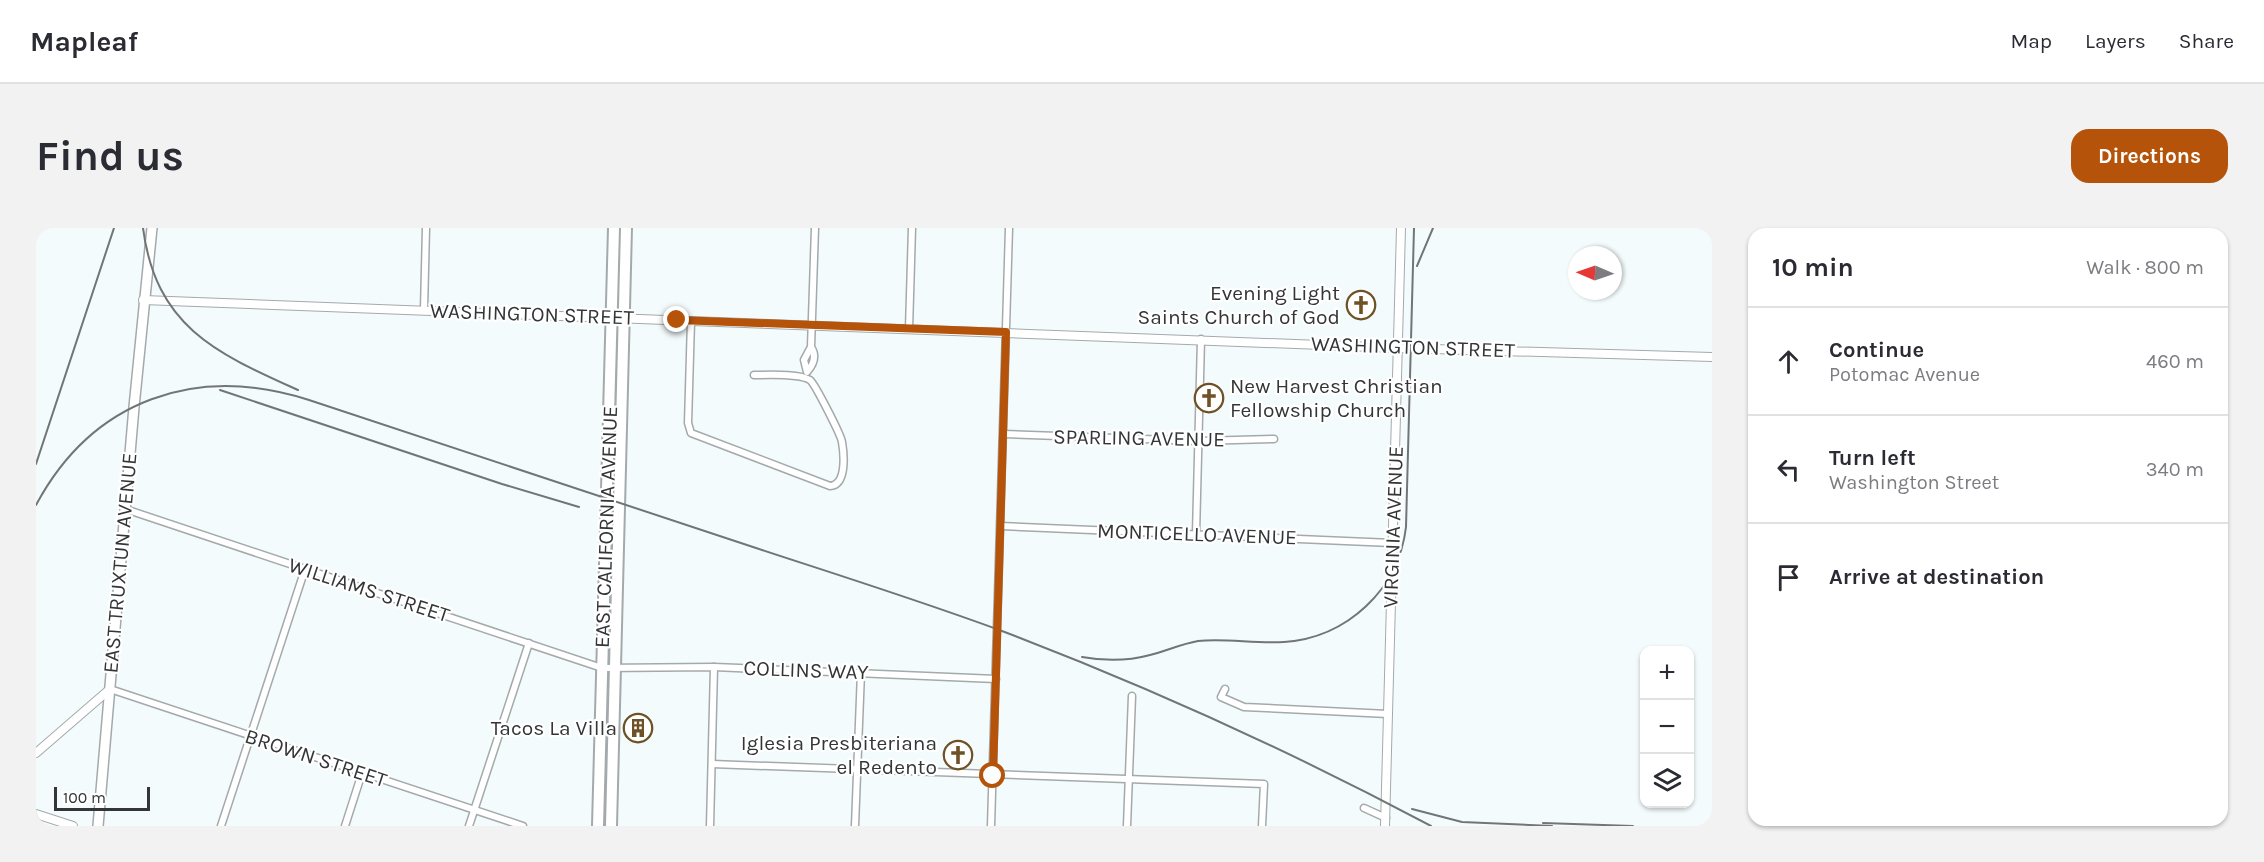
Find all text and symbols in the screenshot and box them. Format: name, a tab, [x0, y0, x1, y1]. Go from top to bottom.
text: Mapleaf	[30, 25, 138, 58]
text: Map	[2010, 29, 2052, 53]
text: Layers	[2085, 29, 2146, 53]
text: Share	[2179, 29, 2234, 53]
button: Directions	[2071, 129, 2228, 183]
text: Find us	[36, 131, 184, 181]
north arrow	[1568, 246, 1622, 300]
text: 10 min	[1772, 252, 1854, 283]
text: Walk · 800 m	[2086, 256, 2204, 279]
place label: Evening Light Saints Church of God	[1137, 281, 1340, 329]
church icon: Evening Light Saints Church of God	[1345, 289, 1377, 321]
street label: WASHINGTON STREET	[430, 298, 635, 330]
route end	[663, 306, 689, 332]
street label: WASHINGTON STREET	[1311, 331, 1516, 363]
text: Continue	[1829, 337, 1924, 363]
icon: ahead	[1772, 345, 1805, 378]
text: 460 m	[2146, 350, 2204, 373]
text: Potomac Avenue	[1829, 363, 1980, 386]
place label: New Harvest Christian Fellowship Church	[1230, 374, 1443, 422]
church icon: New Harvest Christian Fellowship Church	[1193, 382, 1225, 414]
street label: EAST CALIFORNIA AVENUE	[590, 405, 622, 649]
street label: SPARLING AVENUE	[1053, 425, 1225, 451]
text: Turn left	[1829, 445, 1916, 471]
street label: VIRGINIA AVENUE	[1378, 446, 1408, 608]
street label: EAST TRUXTUN AVENUE	[98, 452, 142, 674]
icon: left	[1772, 453, 1805, 486]
text: 340 m	[2146, 458, 2204, 481]
text: Washington Street	[1829, 471, 1999, 494]
street label: MONTICELLO AVENUE	[1097, 519, 1297, 549]
street label: WILLIAMS STREET	[285, 553, 453, 628]
icon: arrive	[1772, 561, 1805, 594]
text: Arrive at destination	[1829, 564, 2044, 590]
map controls	[1640, 646, 1694, 808]
button: +	[1640, 646, 1694, 700]
street label: COLLINS WAY	[743, 656, 869, 684]
button: −	[1640, 700, 1694, 754]
building icon: Tacos La Villa	[622, 712, 654, 744]
place label: Tacos La Villa	[491, 716, 617, 740]
street label: BROWN STREET	[242, 724, 390, 792]
place label: Iglesia Presbiteriana el Redento	[741, 731, 937, 779]
church icon: Iglesia Presbiteriana el Redento	[942, 739, 974, 771]
button: layers	[1640, 754, 1694, 808]
route start	[979, 762, 1005, 788]
scale bar	[54, 784, 150, 812]
text: 100 m	[63, 788, 106, 807]

